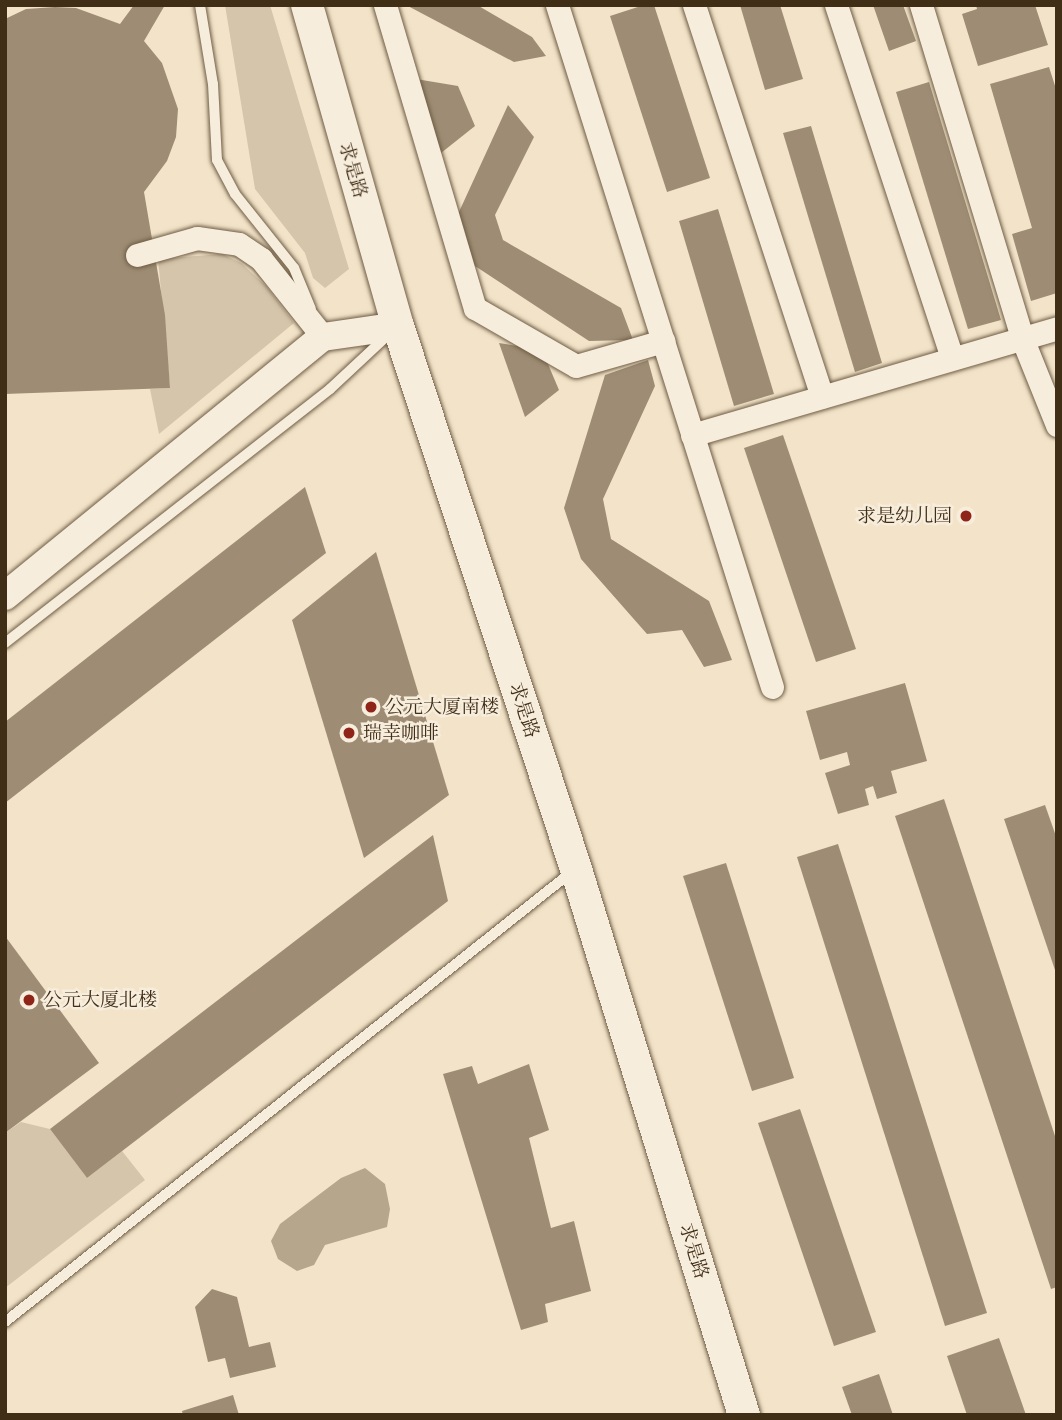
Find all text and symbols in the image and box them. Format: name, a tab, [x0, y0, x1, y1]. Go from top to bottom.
street label: 求是路	[334, 139, 372, 201]
place label: 求是幼儿园	[857, 505, 952, 527]
marker: 求是幼儿园	[958, 508, 974, 524]
street label: 求是路	[504, 679, 544, 741]
place label: 公元大厦南楼	[385, 696, 499, 718]
marker: 公元大厦南楼	[363, 699, 379, 715]
place label: 瑞幸咖啡	[363, 722, 439, 744]
marker: 瑞幸咖啡	[341, 725, 357, 741]
place label: 公元大厦北楼	[43, 989, 157, 1011]
marker: 公元大厦北楼	[21, 992, 37, 1008]
street label: 求是路	[675, 1220, 713, 1282]

